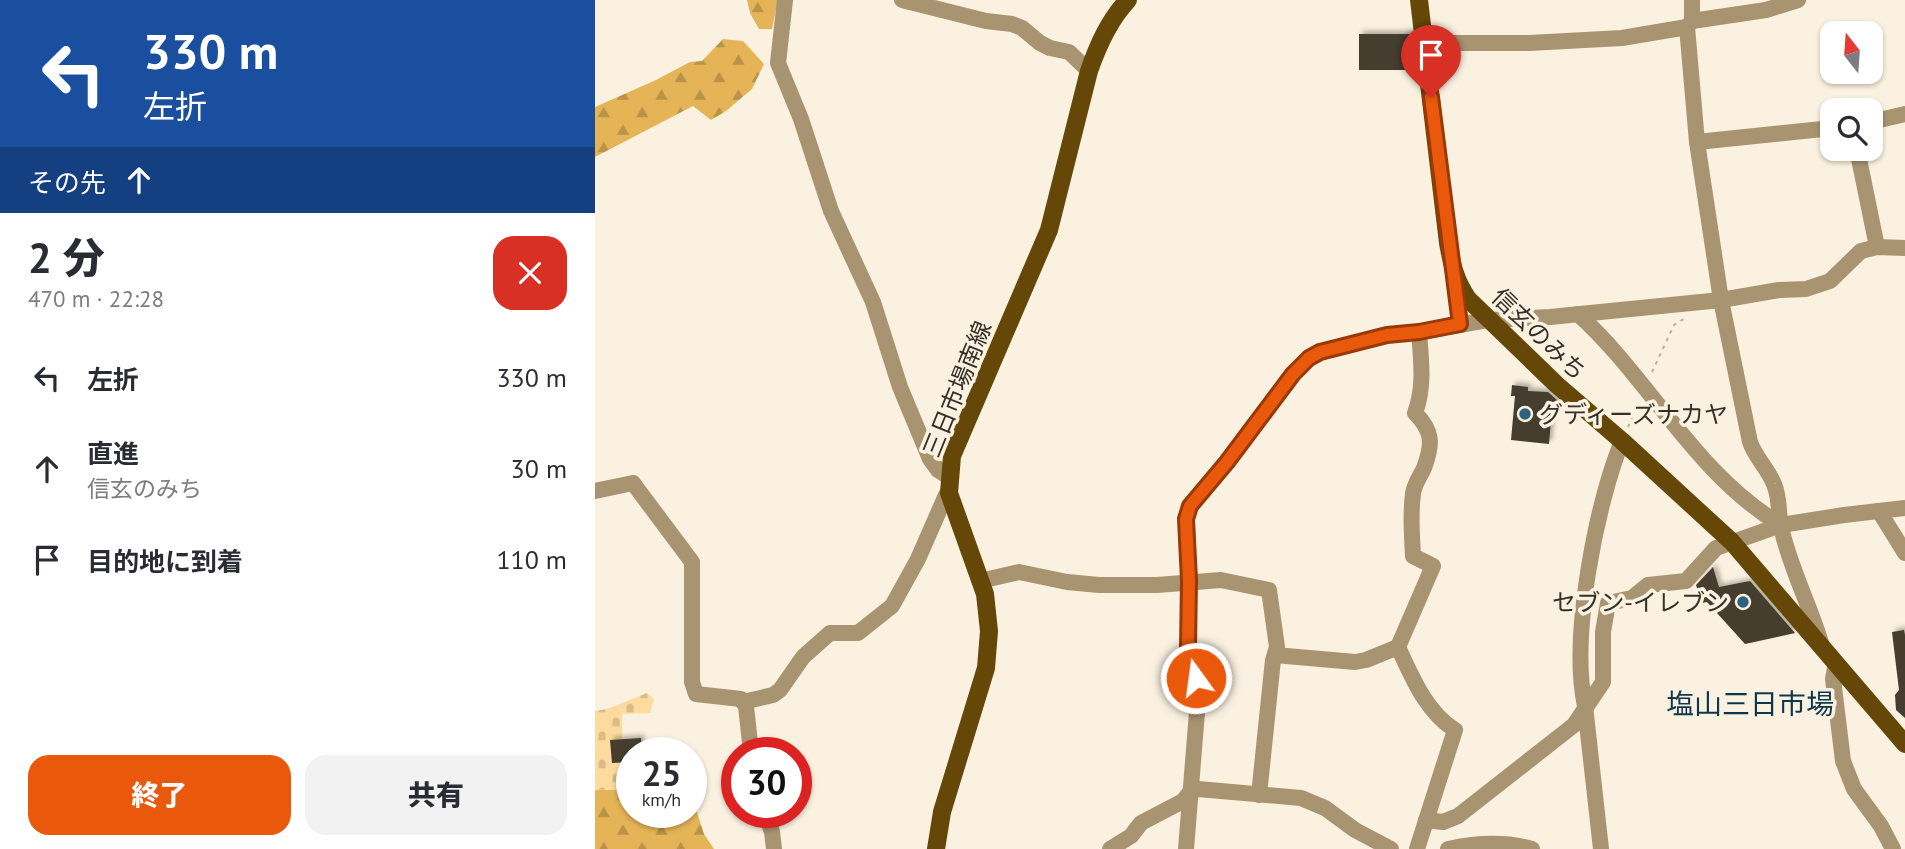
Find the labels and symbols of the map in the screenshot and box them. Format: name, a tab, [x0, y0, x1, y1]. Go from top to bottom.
north arrow	[1820, 21, 1883, 84]
pin	[1401, 25, 1461, 97]
street label: 信玄のみち	[1485, 281, 1593, 387]
street label: 三日市場南線	[916, 316, 998, 462]
place label: グディーズナカヤ	[1539, 399, 1728, 430]
marker: グディーズナカヤ	[1517, 406, 1533, 422]
place label: セブン-イレブン	[1552, 587, 1729, 618]
marker: セブン-イレブン	[1735, 594, 1751, 610]
position arrow	[1159, 641, 1233, 715]
district label: 塩山三日市場	[1666, 685, 1834, 722]
speed limit sign: 30	[721, 737, 812, 828]

